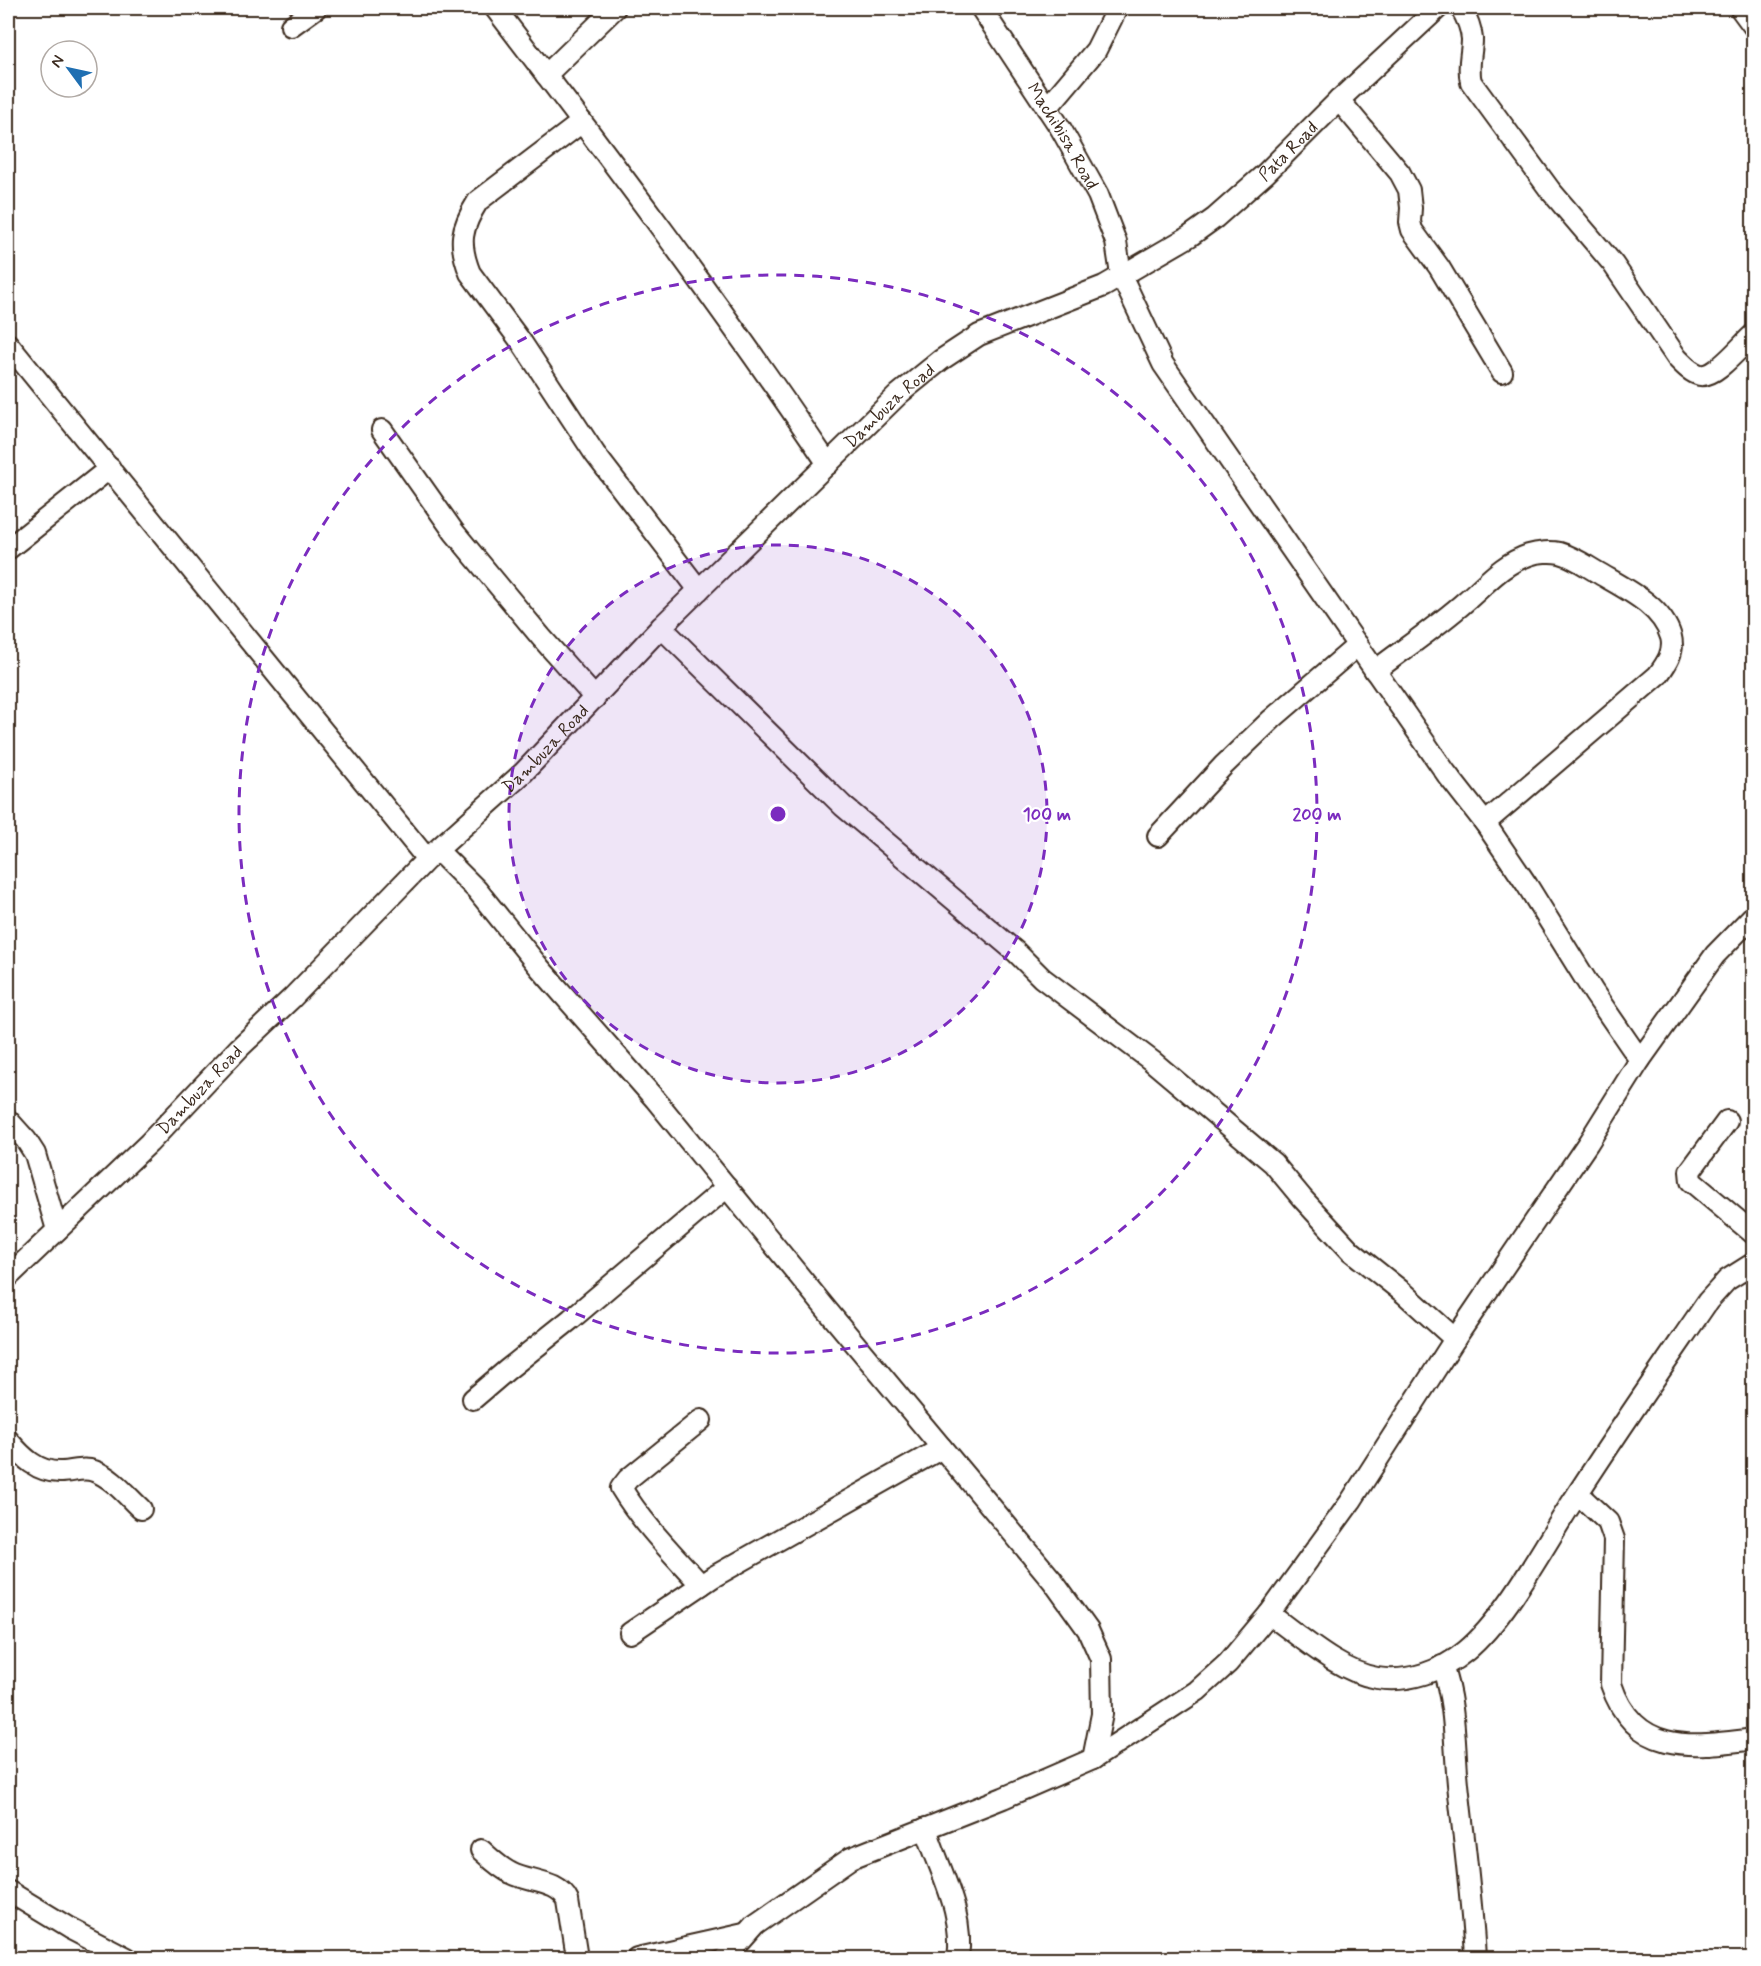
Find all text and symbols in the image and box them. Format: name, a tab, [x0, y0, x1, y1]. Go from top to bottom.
north arrow	[39, 39, 99, 99]
text: N	[46, 51, 69, 72]
street label: Machibisa Road	[1021, 78, 1104, 194]
street label: Pata Road	[1254, 117, 1324, 187]
street label: Dambuza Road	[839, 358, 940, 454]
street label: Dambuza Road	[497, 699, 595, 799]
text: 100 m	[1023, 803, 1071, 827]
text: 200 m	[1292, 803, 1342, 827]
centre of rings	[768, 804, 788, 824]
street label: Dambuza Road	[152, 1040, 249, 1140]

